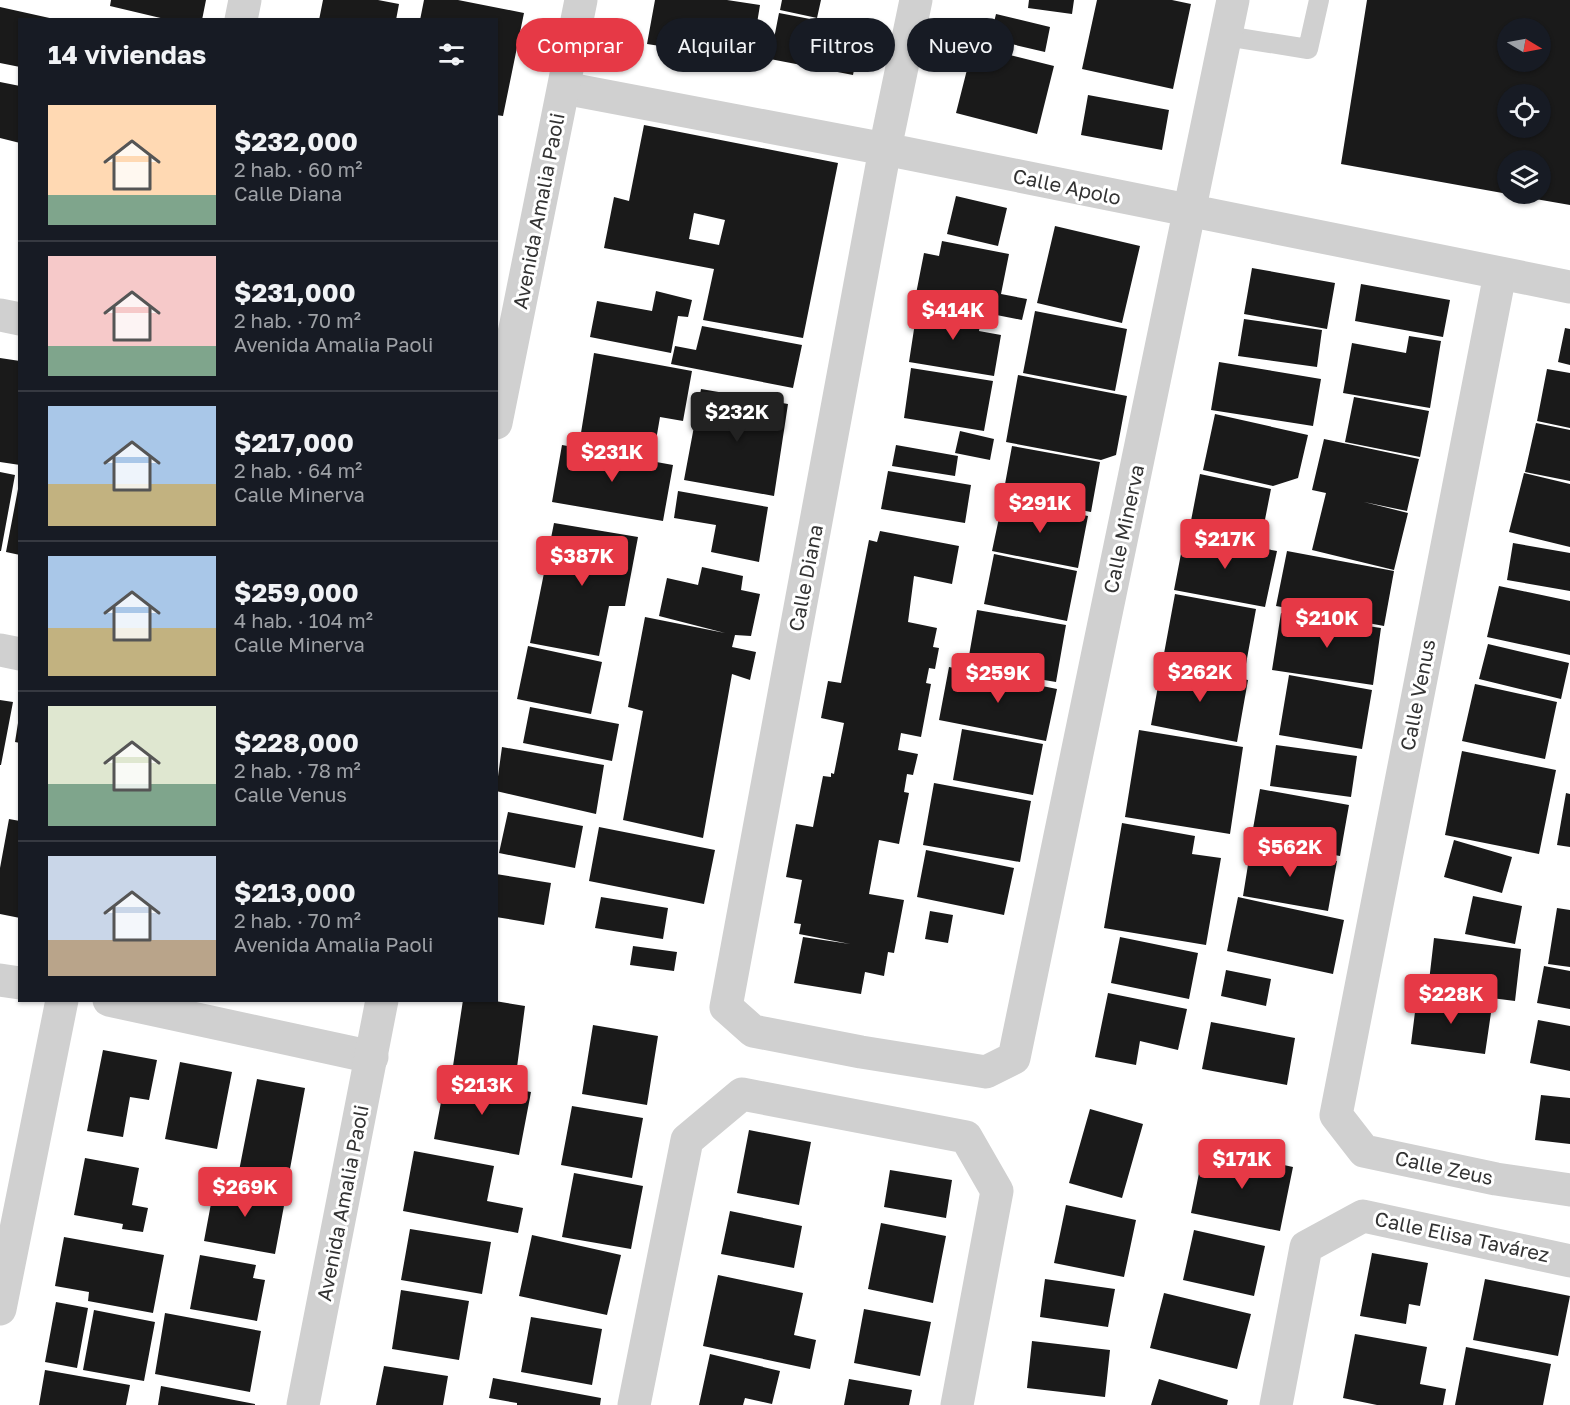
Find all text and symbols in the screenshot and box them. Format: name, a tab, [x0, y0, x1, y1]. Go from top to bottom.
chip: Comprar	[516, 18, 644, 72]
chip: Alquilar	[656, 18, 777, 72]
chip: Filtros	[789, 18, 895, 72]
chip: Nuevo	[907, 18, 1014, 72]
north arrow	[1497, 18, 1551, 72]
map controls	[1497, 18, 1551, 204]
icon: filters	[435, 38, 468, 71]
text: 14 viviendas	[48, 39, 206, 70]
button: locate	[1497, 84, 1551, 138]
street label: Avenida Amalia Paoli	[507, 111, 569, 311]
text: $232,000	[234, 126, 358, 157]
icon: home	[96, 129, 168, 201]
button: layers	[1497, 150, 1551, 204]
text: 2 hab. · 60 m²	[234, 157, 363, 181]
street label: Calle Apolo	[1011, 163, 1124, 209]
text: Calle Diana	[234, 181, 342, 205]
text: $231,000	[234, 277, 356, 308]
icon: home	[96, 280, 168, 352]
pin: $414K	[911, 290, 995, 341]
text: $414K	[921, 297, 985, 321]
text: 2 hab. · 70 m²	[234, 308, 361, 332]
text: Avenida Amalia Paoli	[234, 332, 433, 356]
pin: $232K	[695, 392, 779, 443]
text: $232K	[705, 399, 769, 423]
text: $217,000	[234, 427, 354, 458]
icon: home	[96, 430, 168, 502]
pin: $231K	[570, 432, 654, 483]
text: $231K	[581, 439, 643, 463]
text: 2 hab. · 64 m²	[234, 458, 362, 482]
street label: Calle Minerva	[1098, 462, 1148, 595]
text: Calle Minerva	[234, 482, 365, 506]
pin: $291K	[998, 483, 1082, 534]
text: $291K	[1008, 490, 1072, 514]
pin: $217K	[1183, 519, 1267, 570]
street label: Calle Diana	[783, 522, 827, 633]
text: $217K	[1194, 526, 1256, 550]
pin: $387K	[540, 536, 624, 587]
text: $387K	[550, 543, 614, 567]
text: $259,000	[234, 577, 359, 608]
icon: home	[96, 580, 168, 652]
pin: $210K	[1285, 598, 1369, 649]
text: $210K	[1295, 605, 1359, 629]
text: 4 hab. · 104 m²	[234, 608, 373, 632]
text: Calle Minerva	[234, 632, 365, 656]
street label: Calle Venus	[1394, 637, 1440, 753]
pin: $262K	[1158, 652, 1242, 703]
pin: $259K	[956, 653, 1040, 704]
text: $262K	[1168, 659, 1233, 683]
text: $259K	[966, 660, 1031, 684]
text: $228,000	[234, 727, 359, 758]
icon: home	[96, 730, 168, 802]
text: 2 hab. · 78 m²	[234, 758, 361, 782]
text: Calle Venus	[234, 782, 347, 806]
pin: $562K	[1248, 827, 1332, 878]
text: $562K	[1258, 834, 1323, 858]
text: $213,000	[234, 877, 356, 908]
icon: home	[96, 880, 168, 952]
text: 2 hab. · 70 m²	[234, 908, 361, 932]
text: Avenida Amalia Paoli	[234, 932, 433, 956]
pin: $228K	[1409, 974, 1493, 1025]
text: $228K	[1418, 981, 1484, 1005]
pin: $213K	[440, 1065, 524, 1116]
text: $213K	[451, 1072, 513, 1096]
street label: Avenida Amalia Paoli	[311, 1103, 373, 1303]
pin: $171K	[1200, 1139, 1284, 1190]
street label: Calle Zeus	[1393, 1145, 1496, 1189]
text: $171K	[1212, 1146, 1272, 1170]
pin: $269K	[203, 1167, 287, 1218]
text: $269K	[212, 1174, 278, 1198]
street label: Calle Elisa Tavárez	[1373, 1206, 1552, 1266]

